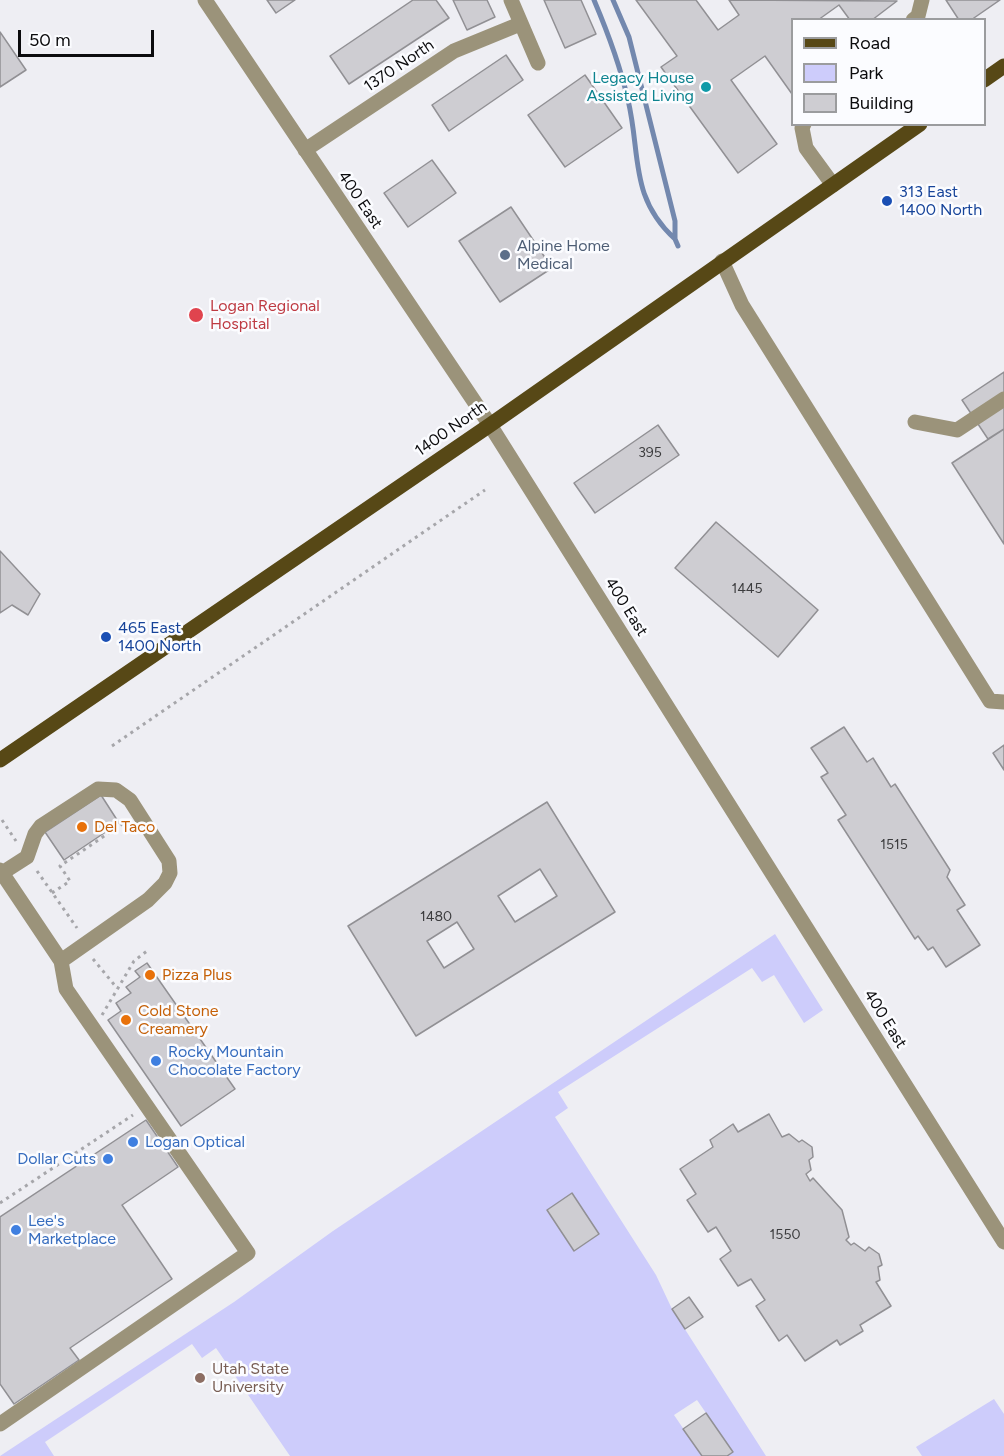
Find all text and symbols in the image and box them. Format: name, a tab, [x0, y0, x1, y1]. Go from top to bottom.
scale bar	[21, 18, 158, 56]
legend	[791, 18, 986, 126]
text: 50 m	[29, 29, 71, 51]
text: Road	[849, 32, 890, 54]
street label: 1370 North	[360, 36, 438, 96]
text: Park	[849, 62, 883, 84]
place label: Legacy House Assisted Living	[587, 68, 694, 106]
marker: Legacy House Assisted Living	[699, 80, 713, 94]
text: Building	[849, 92, 914, 114]
street label: 400 East	[334, 167, 386, 233]
place label: 313 East 1400 North	[899, 182, 982, 220]
marker: 313 East 1400 North	[880, 194, 894, 208]
place label: Alpine Home Medical	[517, 236, 610, 274]
marker: Alpine Home Medical	[498, 248, 512, 262]
place label: Logan Regional Hospital	[210, 296, 320, 334]
marker: Logan Regional Hospital	[187, 306, 205, 324]
street label: 1400 North	[411, 397, 491, 461]
house number: 395	[638, 445, 662, 461]
street label: 400 East	[600, 574, 652, 640]
house number: 1445	[731, 581, 763, 597]
place label: 465 East 1400 North	[118, 618, 201, 656]
marker: 465 East 1400 North	[99, 630, 113, 644]
place label: Del Taco	[94, 817, 155, 837]
marker: Del Taco	[75, 820, 89, 834]
house number: 1515	[880, 837, 908, 853]
house number: 1480	[420, 909, 452, 925]
place label: Pizza Plus	[162, 965, 232, 985]
marker: Pizza Plus	[143, 968, 157, 982]
street label: 400 East	[859, 986, 911, 1052]
place label: Cold Stone Creamery	[138, 1001, 218, 1039]
marker: Cold Stone Creamery	[119, 1013, 133, 1027]
place label: Rocky Mountain Chocolate Factory	[168, 1042, 301, 1080]
marker: Rocky Mountain Chocolate Factory	[149, 1054, 163, 1068]
place label: Logan Optical	[145, 1132, 245, 1152]
marker: Logan Optical	[126, 1135, 140, 1149]
place label: Dollar Cuts	[17, 1149, 96, 1169]
marker: Dollar Cuts	[101, 1152, 115, 1166]
place label: Lee's Marketplace	[28, 1211, 116, 1249]
marker: Lee's Marketplace	[9, 1223, 23, 1237]
house number: 1550	[770, 1227, 800, 1243]
place label: Utah State University	[212, 1359, 289, 1397]
marker: Utah State University	[193, 1371, 207, 1385]

